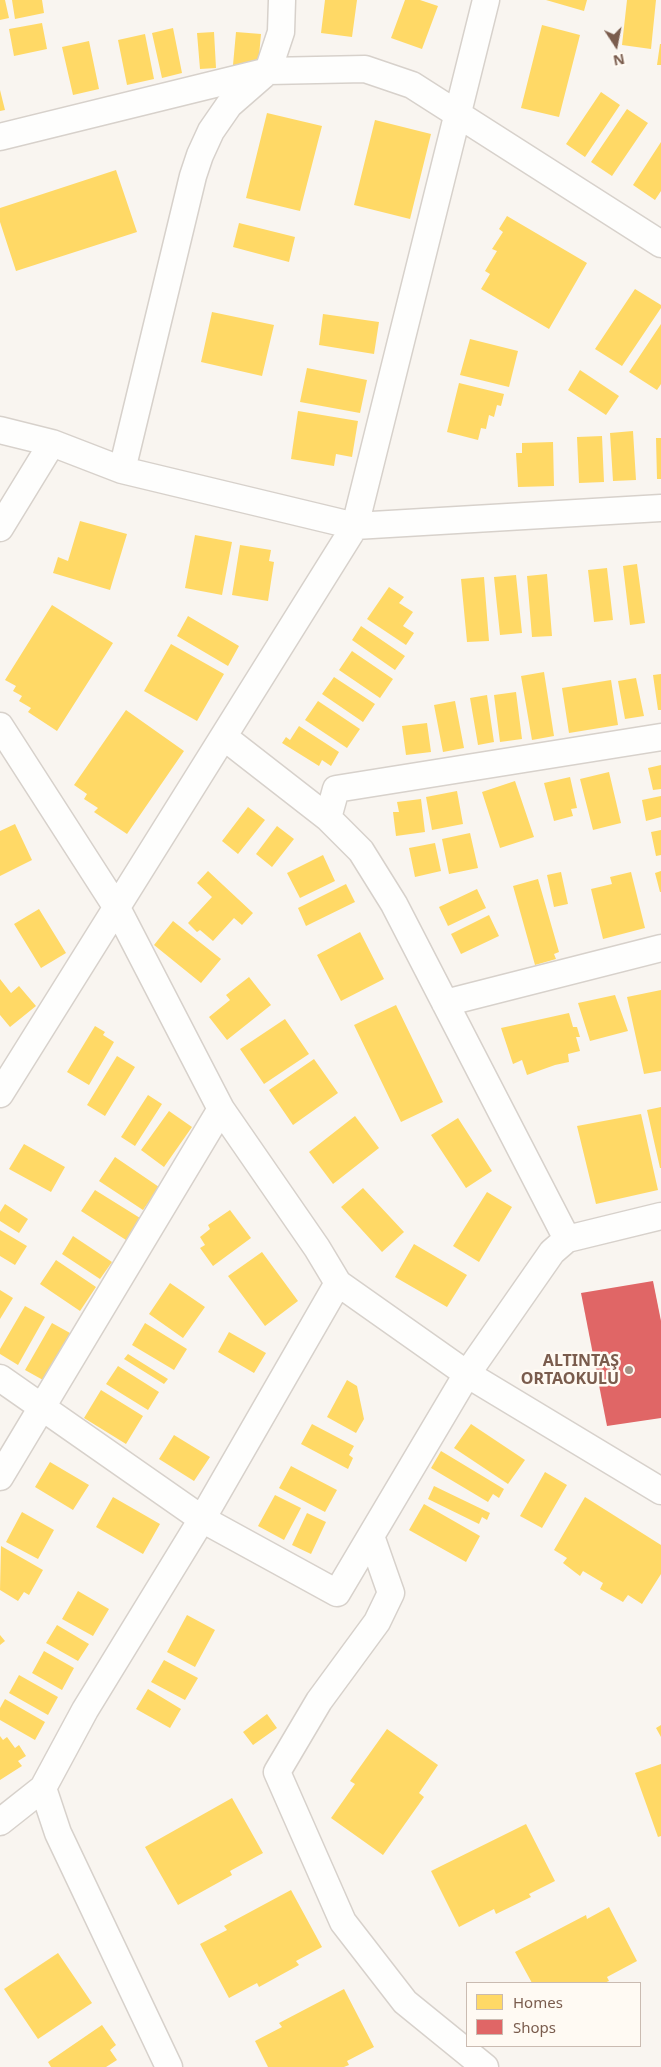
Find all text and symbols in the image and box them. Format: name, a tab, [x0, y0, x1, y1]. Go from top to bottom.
north arrow	[591, 20, 641, 70]
text: N	[612, 50, 626, 71]
place label: ALTINTAŞ ORTAOKULU	[521, 1351, 619, 1389]
marker: ALTINTAŞ ORTAOKULU	[623, 1364, 635, 1376]
legend	[466, 1982, 641, 2047]
text: Homes	[513, 1992, 563, 2012]
text: Shops	[513, 2017, 556, 2037]

